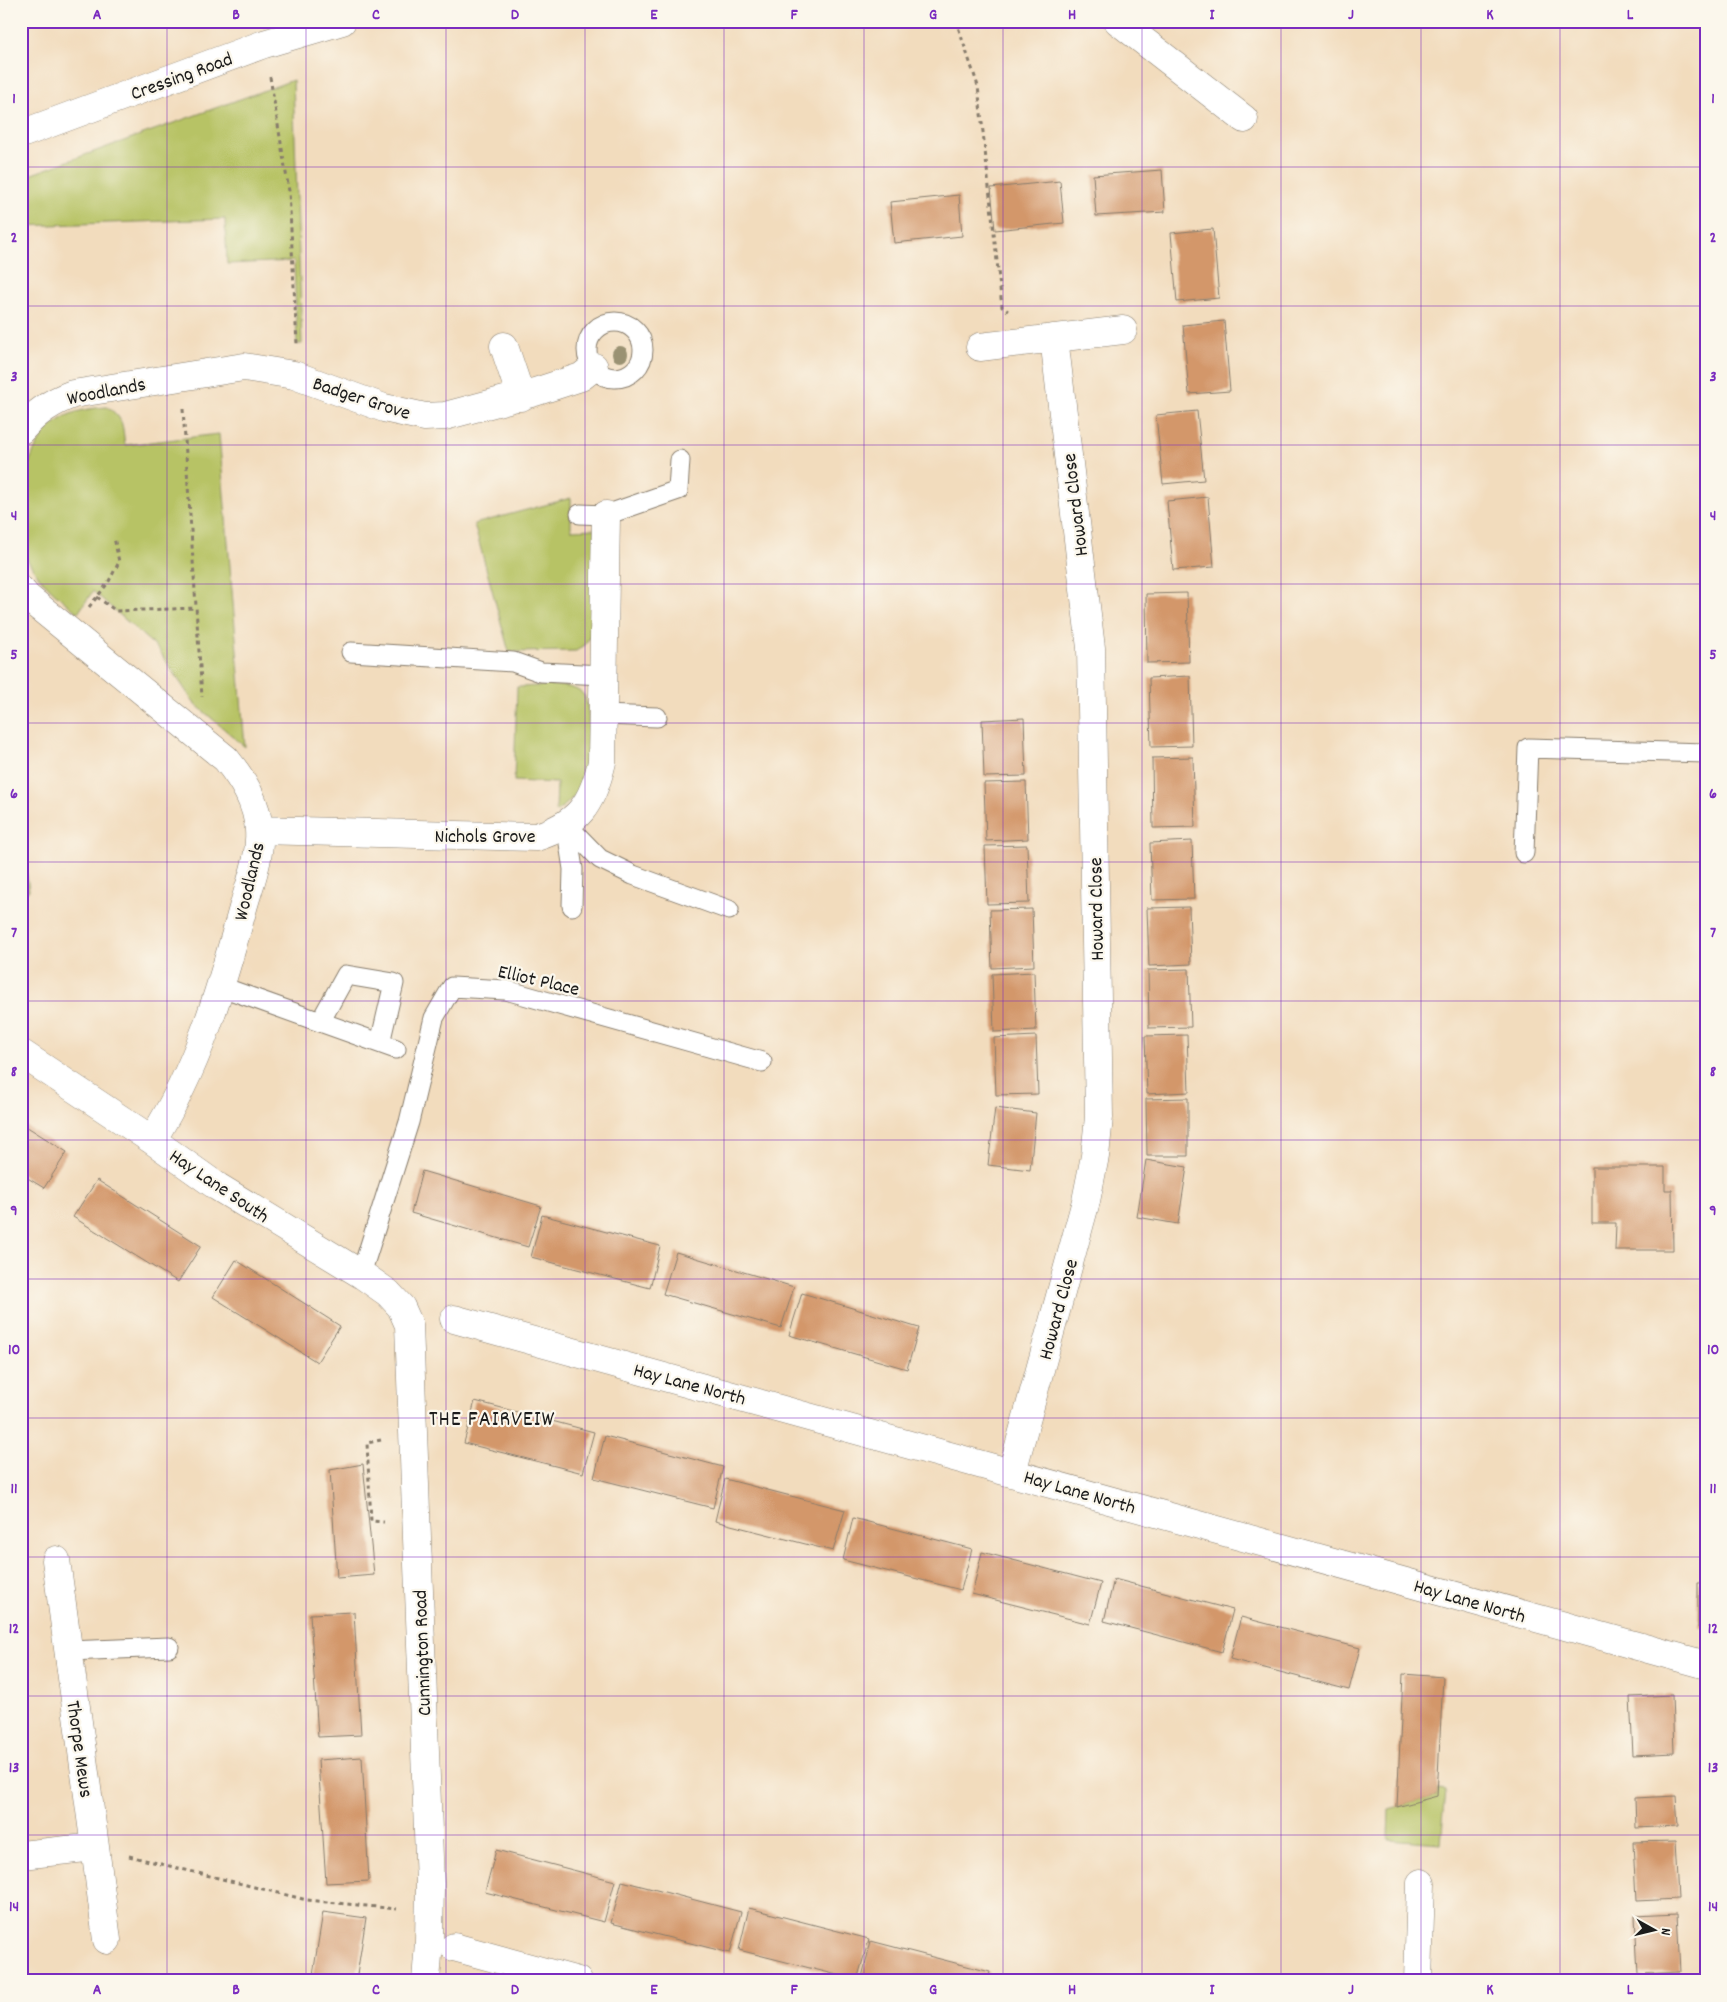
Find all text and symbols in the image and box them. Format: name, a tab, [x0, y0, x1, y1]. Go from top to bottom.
text: A	[93, 4, 102, 27]
text: B	[232, 4, 240, 27]
text: C	[372, 4, 380, 27]
text: D	[511, 4, 520, 27]
text: E	[650, 4, 658, 27]
text: F	[790, 4, 798, 27]
text: G	[929, 4, 937, 27]
text: H	[1068, 4, 1076, 27]
text: I	[1210, 4, 1216, 27]
text: J	[1348, 4, 1354, 27]
text: K	[1486, 4, 1494, 27]
text: L	[1627, 4, 1634, 27]
street label: Cressing Road	[127, 46, 237, 109]
text: 1	[12, 88, 16, 111]
text: 1	[1711, 88, 1715, 111]
text: 2	[11, 227, 18, 250]
text: 2	[1710, 227, 1717, 250]
text: 3	[10, 366, 18, 389]
text: 3	[1709, 366, 1717, 389]
street label: Badger Grove	[309, 371, 414, 429]
street label: Woodlands	[65, 372, 148, 414]
street label: Howard Close	[1057, 451, 1097, 558]
text: 4	[11, 505, 17, 528]
text: 4	[1710, 505, 1716, 528]
text: 5	[10, 644, 18, 667]
text: 5	[1709, 644, 1717, 667]
text: 6	[10, 783, 18, 806]
text: 6	[1709, 783, 1717, 806]
street label: Nichols Grove	[435, 824, 536, 852]
street label: Woodlands	[228, 840, 274, 924]
street label: Howard Close	[1083, 857, 1113, 961]
text: 7	[11, 922, 17, 945]
text: 7	[1710, 922, 1716, 945]
street label: Elliot Place	[495, 959, 582, 1005]
text: 8	[11, 1061, 18, 1084]
text: 8	[1710, 1061, 1717, 1084]
street label: Hay Lane South	[163, 1144, 274, 1231]
text: 9	[10, 1200, 18, 1223]
text: 9	[1709, 1200, 1717, 1223]
street label: Howard Close	[1033, 1256, 1087, 1363]
text: 10	[8, 1339, 20, 1362]
text: 10	[1707, 1339, 1719, 1362]
street label: Hay Lane North	[630, 1357, 749, 1414]
district label: THE FAIRVEIW	[429, 1405, 555, 1436]
street label: Hay Lane North	[1020, 1465, 1138, 1523]
text: 11	[10, 1478, 18, 1501]
text: 11	[1709, 1478, 1717, 1501]
street label: Hay Lane North	[1410, 1574, 1528, 1632]
street label: Cunnington Road	[408, 1589, 440, 1716]
text: 12	[9, 1618, 19, 1641]
text: 12	[1708, 1618, 1718, 1641]
street label: Thorpe Mews	[57, 1699, 99, 1800]
text: 13	[9, 1757, 19, 1780]
text: 13	[1708, 1757, 1718, 1780]
text: 14	[9, 1896, 19, 1919]
text: 14	[1708, 1896, 1718, 1919]
north arrow	[1630, 1904, 1680, 1954]
text: N	[1654, 1927, 1675, 1936]
text: A	[93, 1979, 102, 2002]
text: B	[232, 1979, 240, 2002]
text: C	[372, 1979, 380, 2002]
text: D	[511, 1979, 520, 2002]
text: E	[650, 1979, 658, 2002]
text: F	[790, 1979, 798, 2002]
text: G	[929, 1979, 937, 2002]
text: H	[1068, 1979, 1076, 2002]
text: I	[1210, 1979, 1216, 2002]
text: J	[1348, 1979, 1354, 2002]
text: K	[1486, 1979, 1494, 2002]
text: L	[1627, 1979, 1634, 2002]

